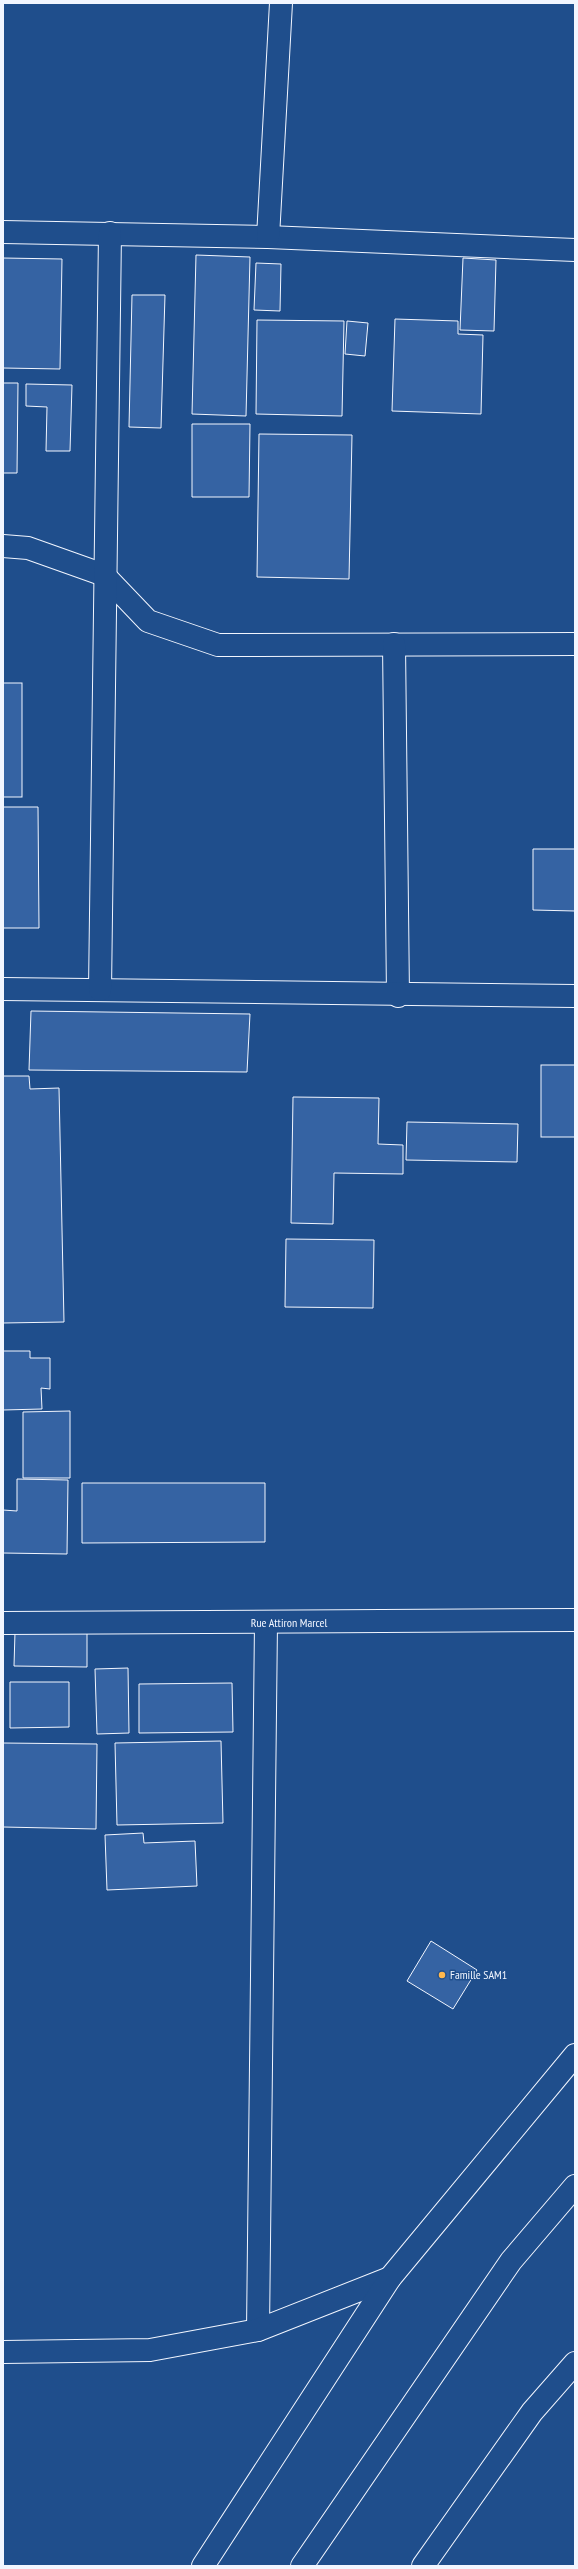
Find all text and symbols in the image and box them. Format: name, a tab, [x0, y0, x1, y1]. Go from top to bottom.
street label: Rue Attiron Marcel	[251, 1615, 328, 1630]
place label: Famille SAM1	[450, 1967, 507, 1982]
marker: Famille SAM1	[437, 1970, 447, 1980]

